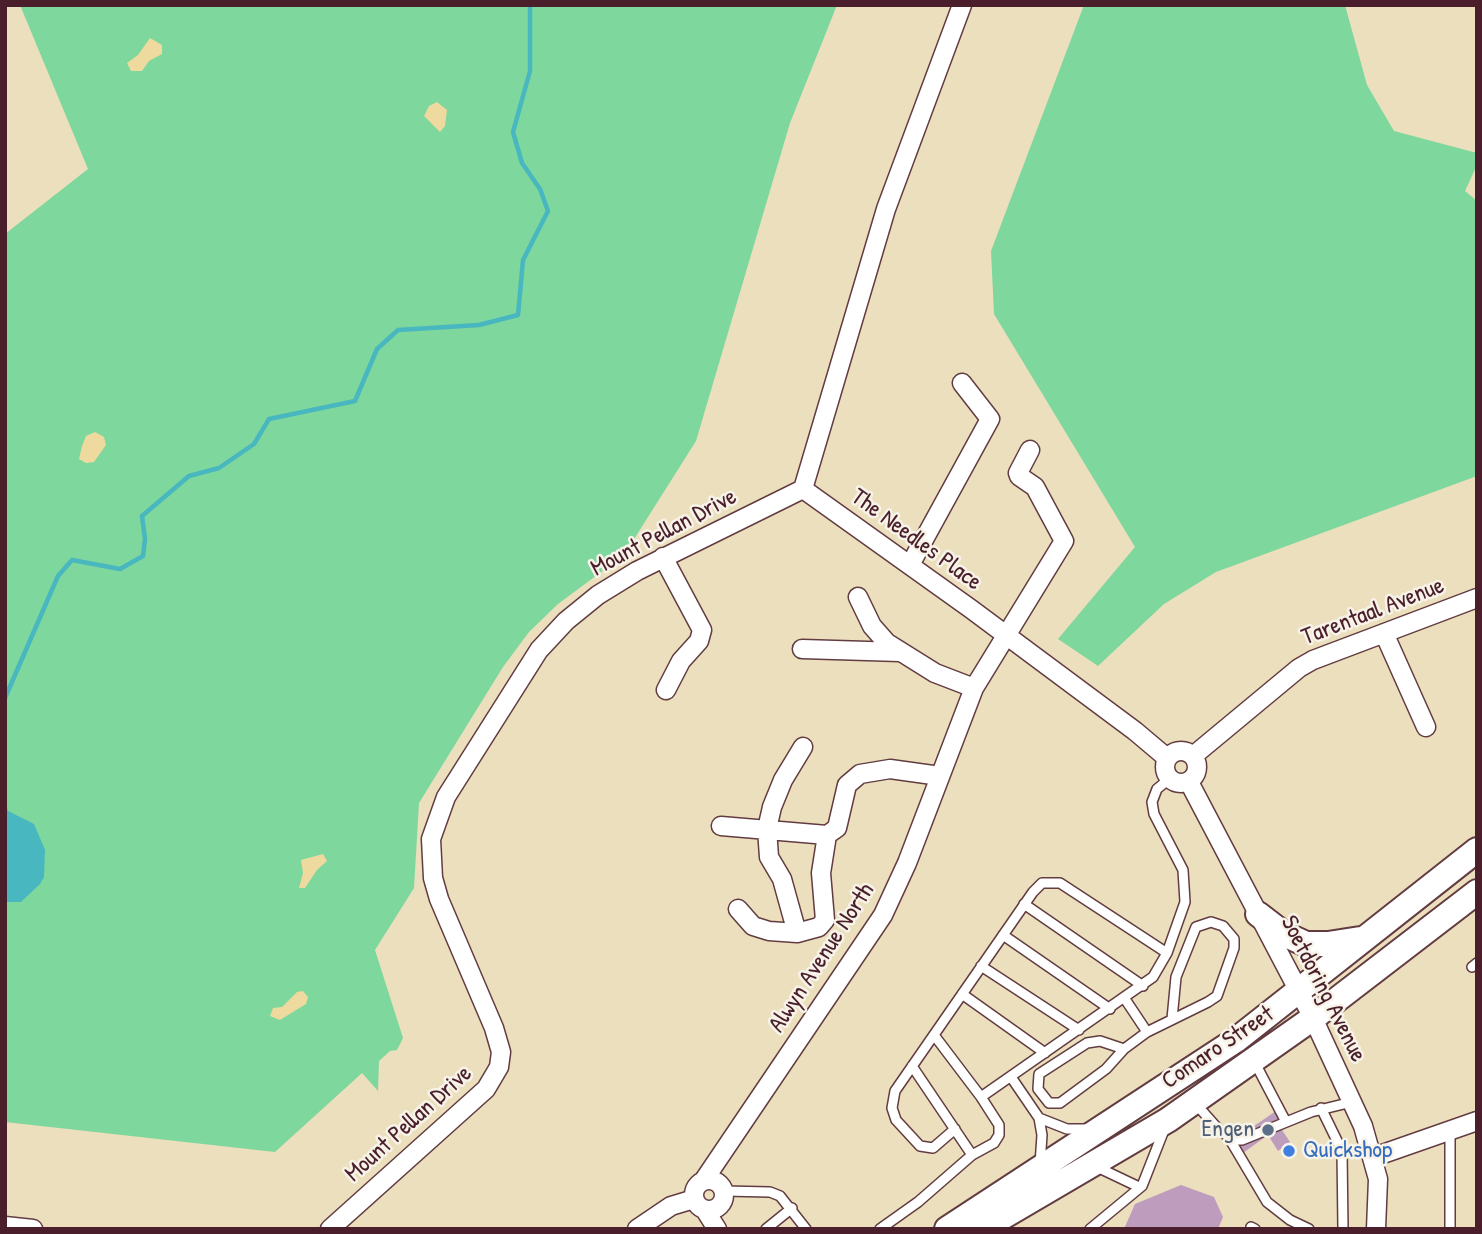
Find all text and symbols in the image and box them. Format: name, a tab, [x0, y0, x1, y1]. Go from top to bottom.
street label: Mount Pellan Drive	[586, 483, 742, 583]
street label: The Needles Place	[845, 483, 987, 597]
street label: Tarentaal Avenue	[1298, 572, 1448, 652]
street label: Alwyn Avenue North	[763, 878, 881, 1038]
street label: Soetdoring Avenue	[1274, 911, 1372, 1067]
street label: Comaro Street	[1157, 1000, 1279, 1096]
street label: Mount Pellan Drive	[340, 1060, 478, 1188]
place label: Engen	[1201, 1116, 1254, 1144]
marker: Engen	[1260, 1122, 1276, 1138]
place label: Quickshop	[1303, 1137, 1392, 1165]
marker: Quickshop	[1281, 1143, 1297, 1159]

